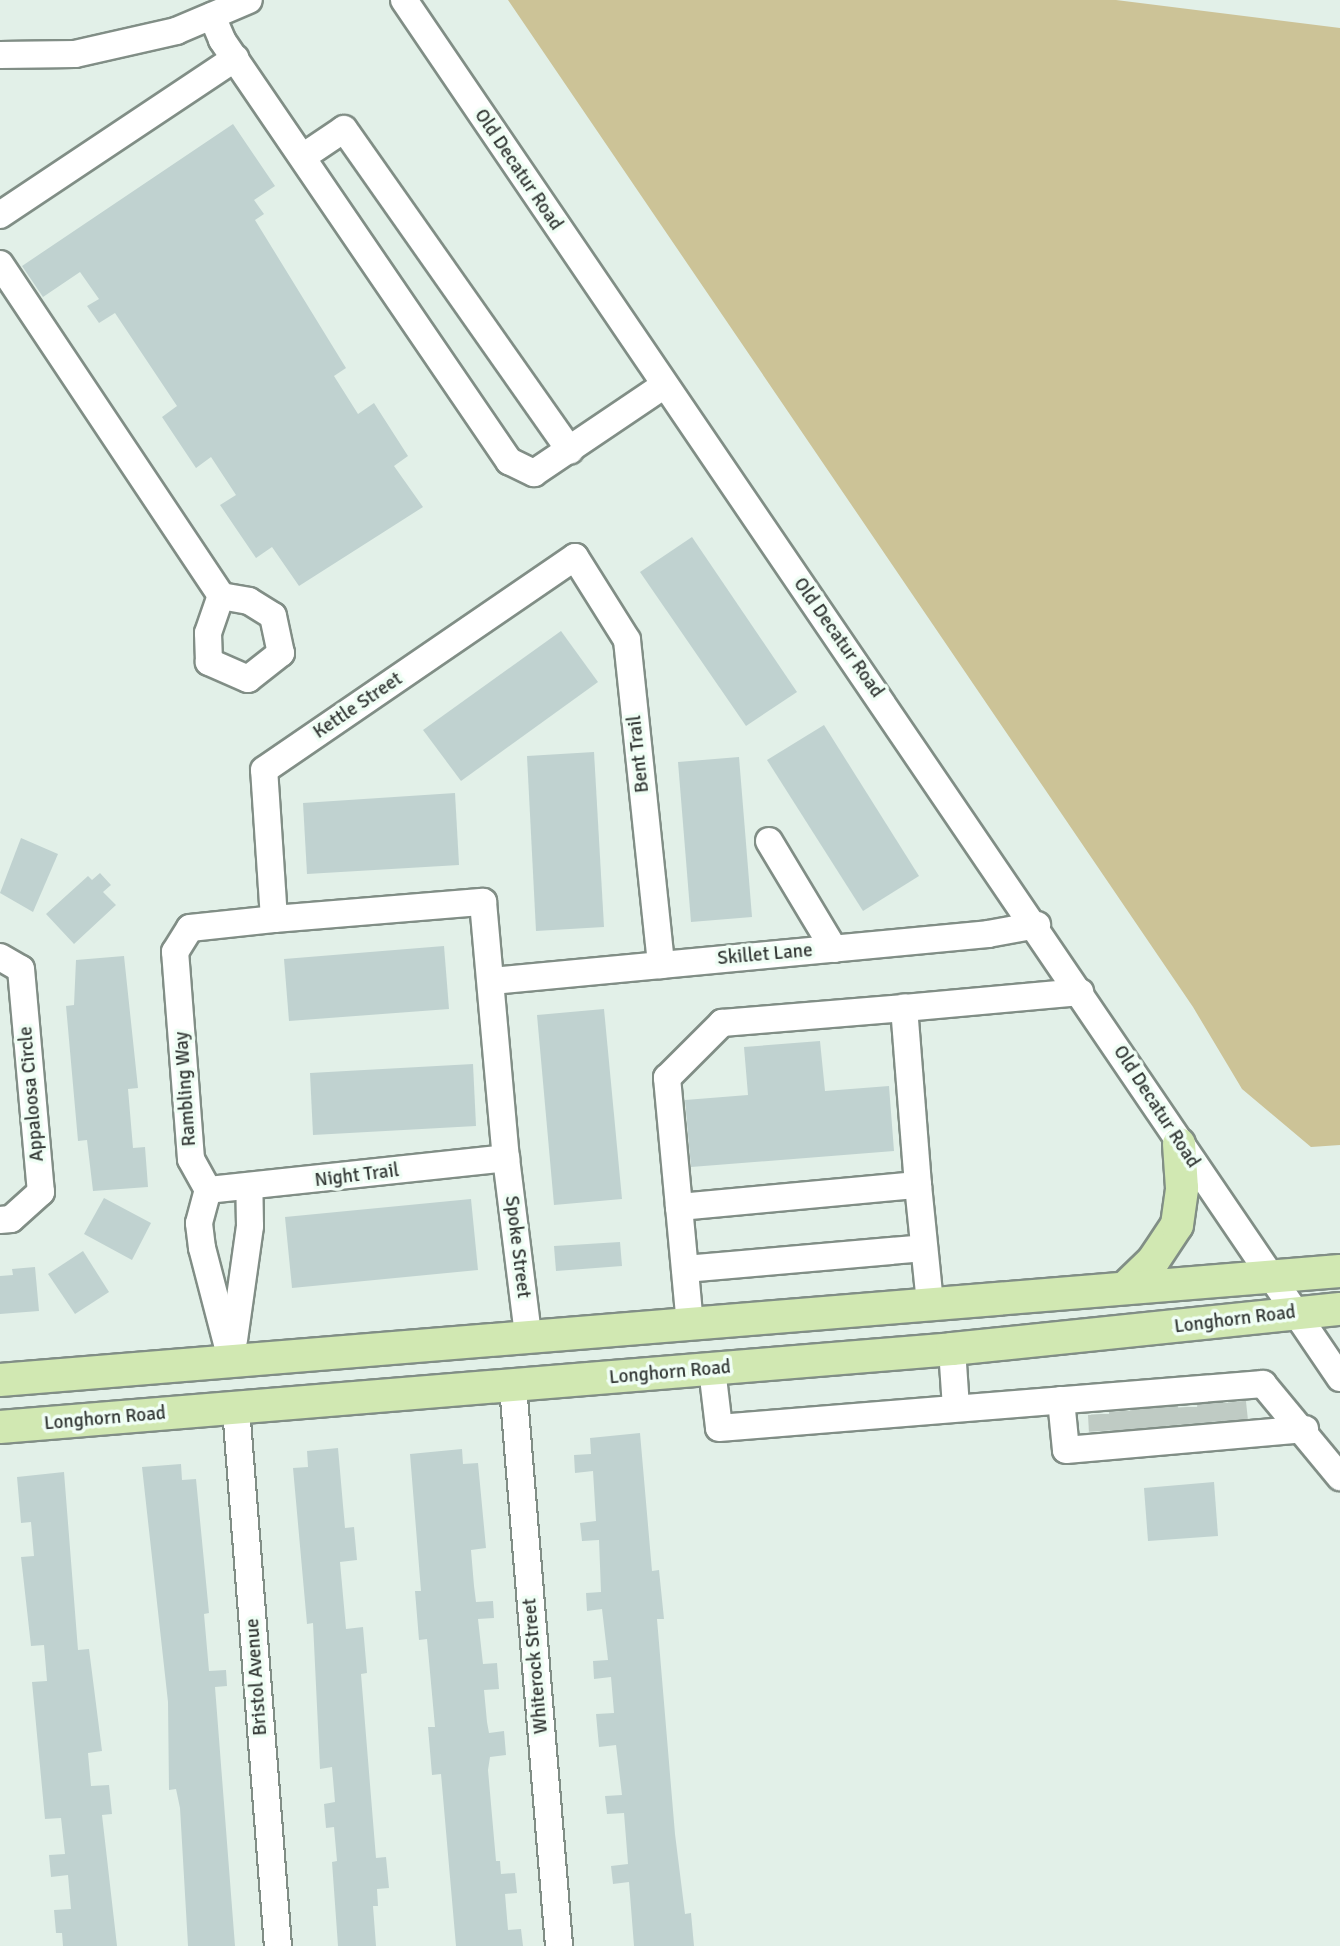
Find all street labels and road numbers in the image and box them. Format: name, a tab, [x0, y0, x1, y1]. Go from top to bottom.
street label: Old Decatur Road	[469, 105, 567, 235]
street label: Old Decatur Road	[788, 574, 888, 702]
street label: Kettle Street	[309, 668, 407, 744]
street label: Bent Trail	[624, 714, 654, 794]
street label: Skillet Lane	[716, 939, 814, 971]
street label: Appaloosa Circle	[15, 1025, 49, 1163]
street label: Rambling Way	[171, 1031, 201, 1147]
street label: Old Decatur Road	[1108, 1042, 1204, 1172]
street label: Night Trail	[313, 1160, 401, 1192]
street label: Spoke Street	[499, 1195, 535, 1299]
street label: Longhorn Road	[1173, 1301, 1297, 1339]
street label: Longhorn Road	[608, 1356, 732, 1390]
street label: Longhorn Road	[43, 1402, 167, 1436]
street label: Whiterock Street	[519, 1597, 553, 1735]
street label: Bristol Avenue	[242, 1618, 272, 1736]

